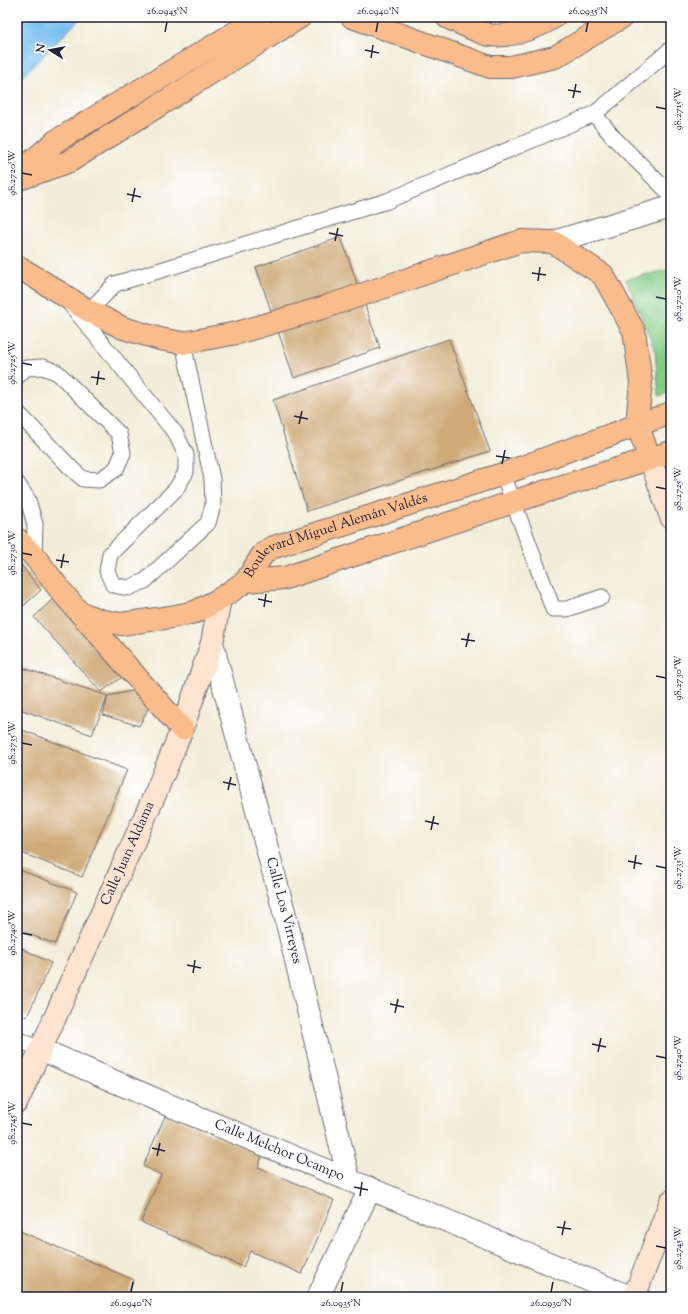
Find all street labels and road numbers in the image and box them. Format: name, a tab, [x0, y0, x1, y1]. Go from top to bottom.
street label: Boulevard Miguel Alemán Valdés	[240, 489, 430, 582]
street label: Calle Juan Aldama	[96, 798, 161, 909]
street label: Calle Los Virreyes	[260, 855, 307, 966]
street label: Calle Melchor Ocampo	[211, 1115, 348, 1187]

